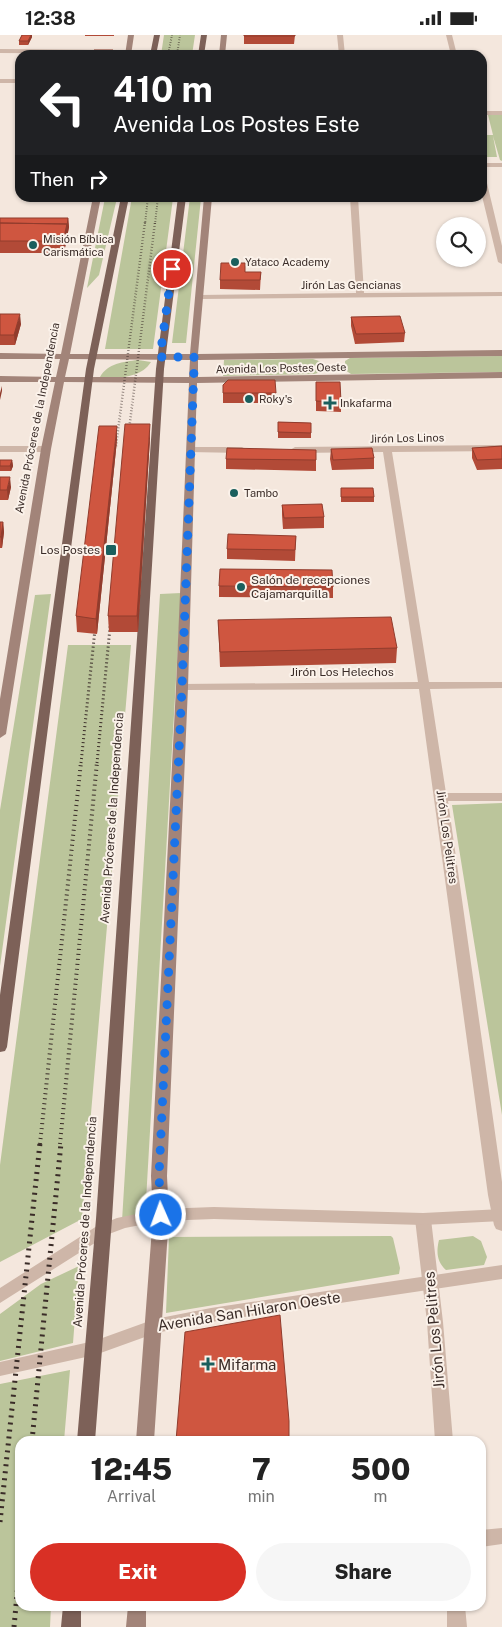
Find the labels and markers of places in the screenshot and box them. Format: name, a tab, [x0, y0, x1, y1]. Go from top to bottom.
place label: Misión Bíblica Carismática	[43, 233, 114, 258]
marker: Misión Bíblica Carismática	[27, 239, 39, 251]
pin	[151, 248, 193, 290]
marker: Yataco Academy	[229, 256, 241, 268]
place label: Yataco Academy	[245, 256, 330, 268]
marker: Roky's	[243, 393, 255, 405]
place label: Roky's	[259, 393, 293, 405]
marker: Inkafarma	[324, 397, 336, 409]
place label: Inkafarma	[340, 397, 392, 409]
marker: Tambo	[228, 487, 240, 499]
place label: Tambo	[244, 487, 278, 499]
place label: Los Postes	[40, 543, 100, 557]
marker: Los Postes	[104, 543, 118, 557]
place label: Salón de recepciones Cajamarquilla	[251, 573, 370, 601]
marker: Salón de recepciones Cajamarquilla	[235, 581, 247, 593]
place label: Mifarma	[218, 1356, 276, 1373]
marker: Mifarma	[202, 1358, 214, 1370]

